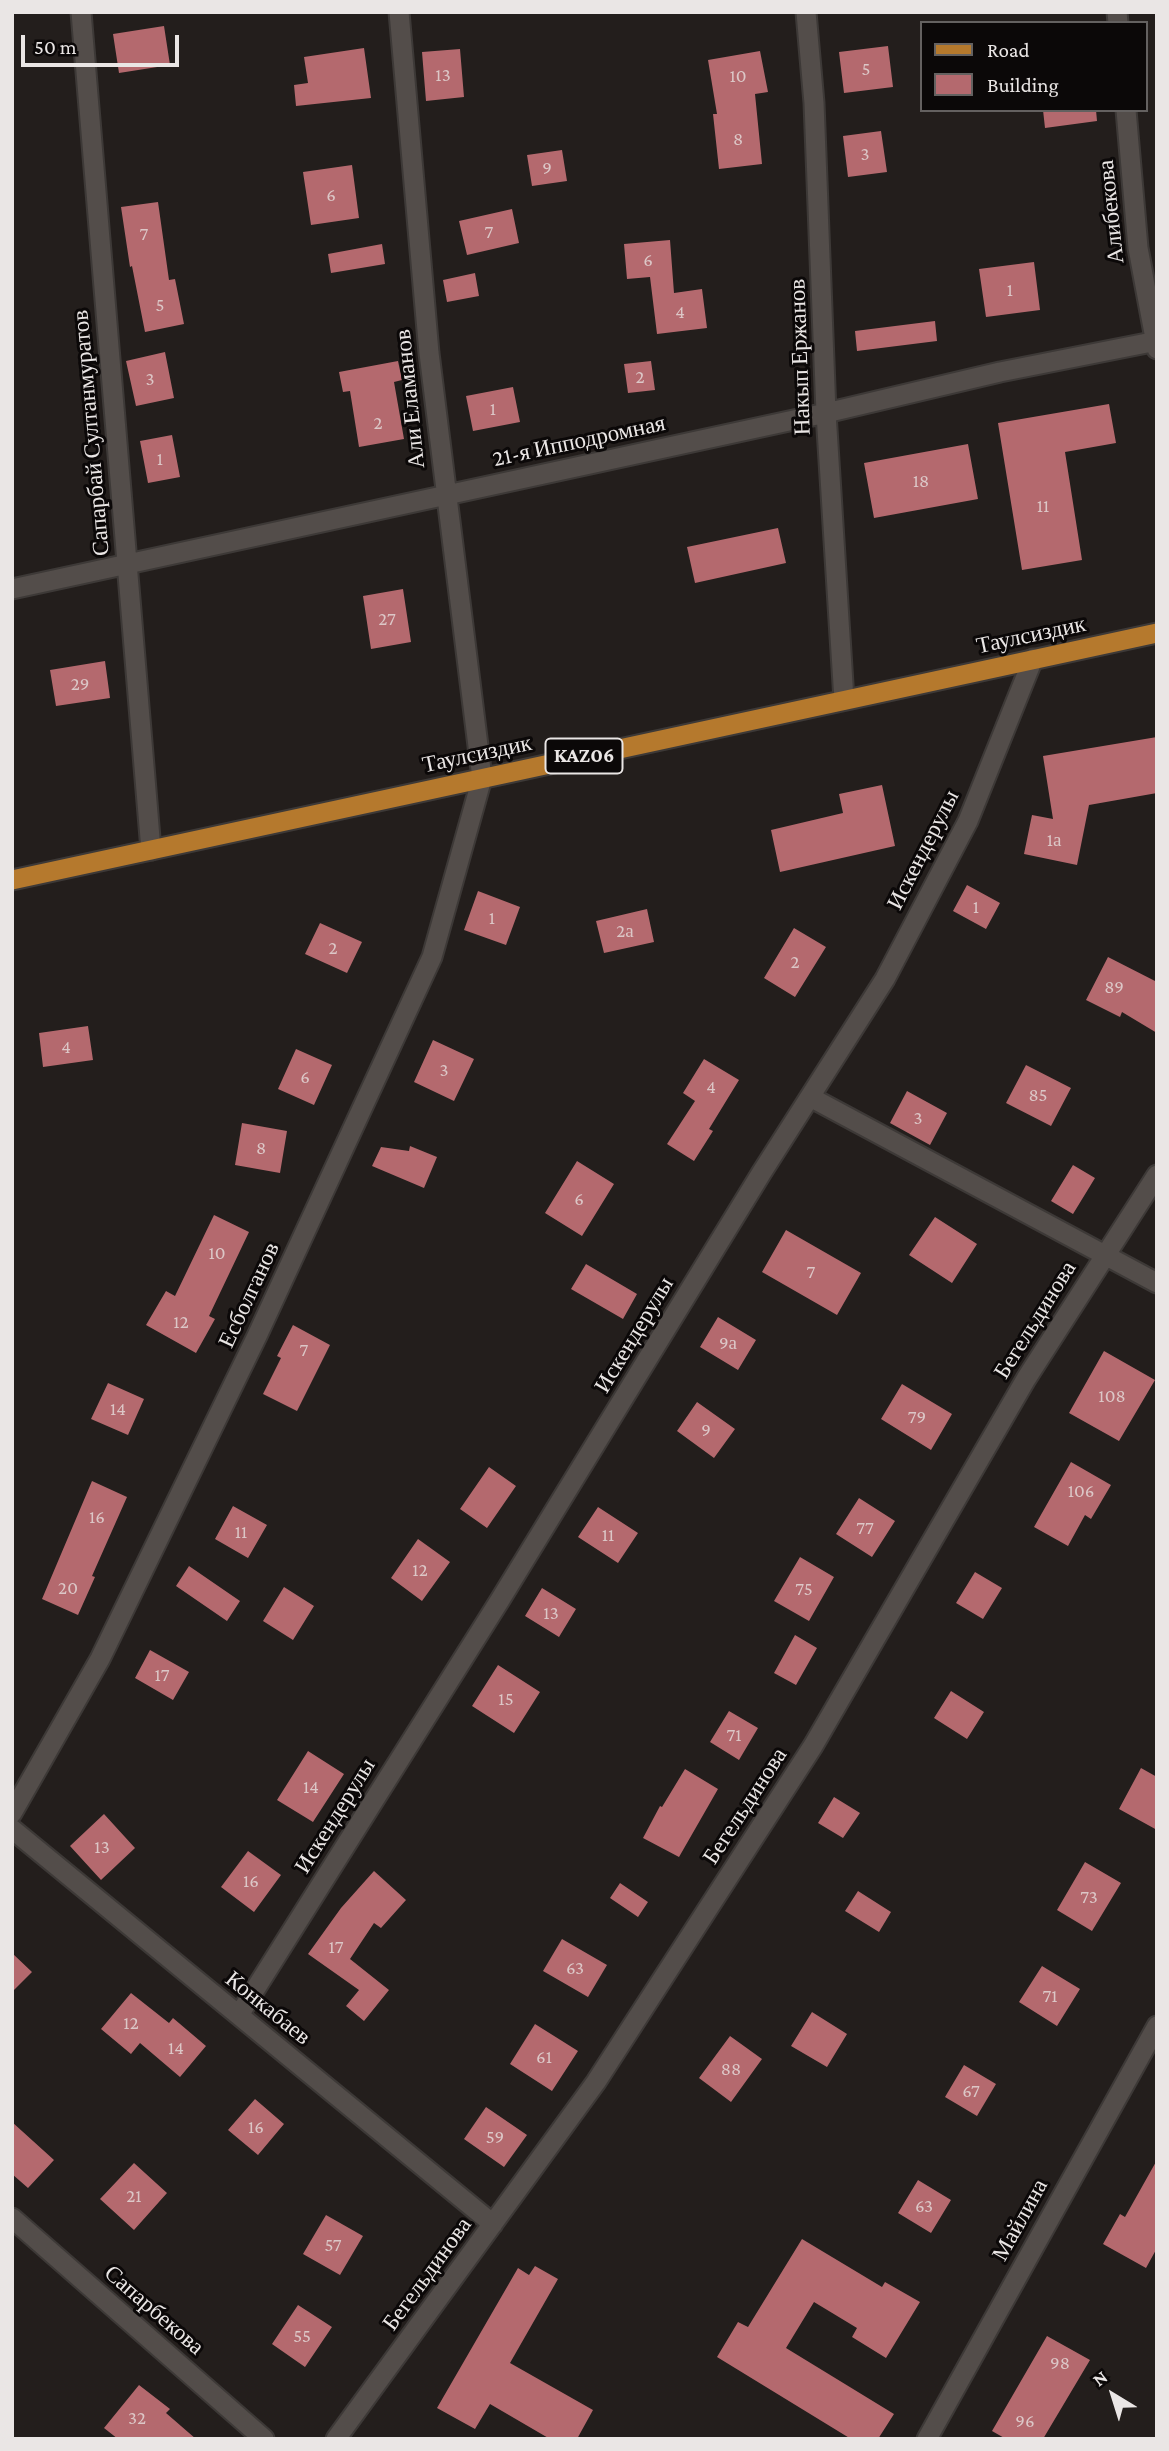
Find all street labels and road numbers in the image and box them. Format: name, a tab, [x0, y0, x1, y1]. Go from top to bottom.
street label: Алибекова	[1092, 159, 1130, 265]
street label: Накып Ержанов	[783, 278, 817, 436]
street label: Сапарбай Султанмуратов	[67, 309, 115, 557]
street label: Али Еламанов	[389, 328, 431, 470]
street label: 21-я Ипподромная	[490, 409, 668, 473]
street label: Таулсиздик	[974, 610, 1088, 660]
street label: Таулсиздик	[420, 729, 534, 779]
road number: KAZ06	[546, 738, 622, 774]
street label: Искендерулы	[881, 786, 965, 914]
street label: Есболганов	[213, 1238, 285, 1352]
street label: Бегельдинова	[988, 1256, 1082, 1384]
street label: Искендерулы	[589, 1272, 679, 1398]
street label: Бегельдинова	[697, 1743, 793, 1869]
street label: Искендерулы	[289, 1753, 381, 1879]
street label: Конкабаев	[220, 1965, 316, 2051]
street label: Майлина	[986, 2174, 1054, 2266]
street label: Бегельдинова	[377, 2212, 477, 2336]
street label: Сапарбекова	[98, 2259, 210, 2361]

